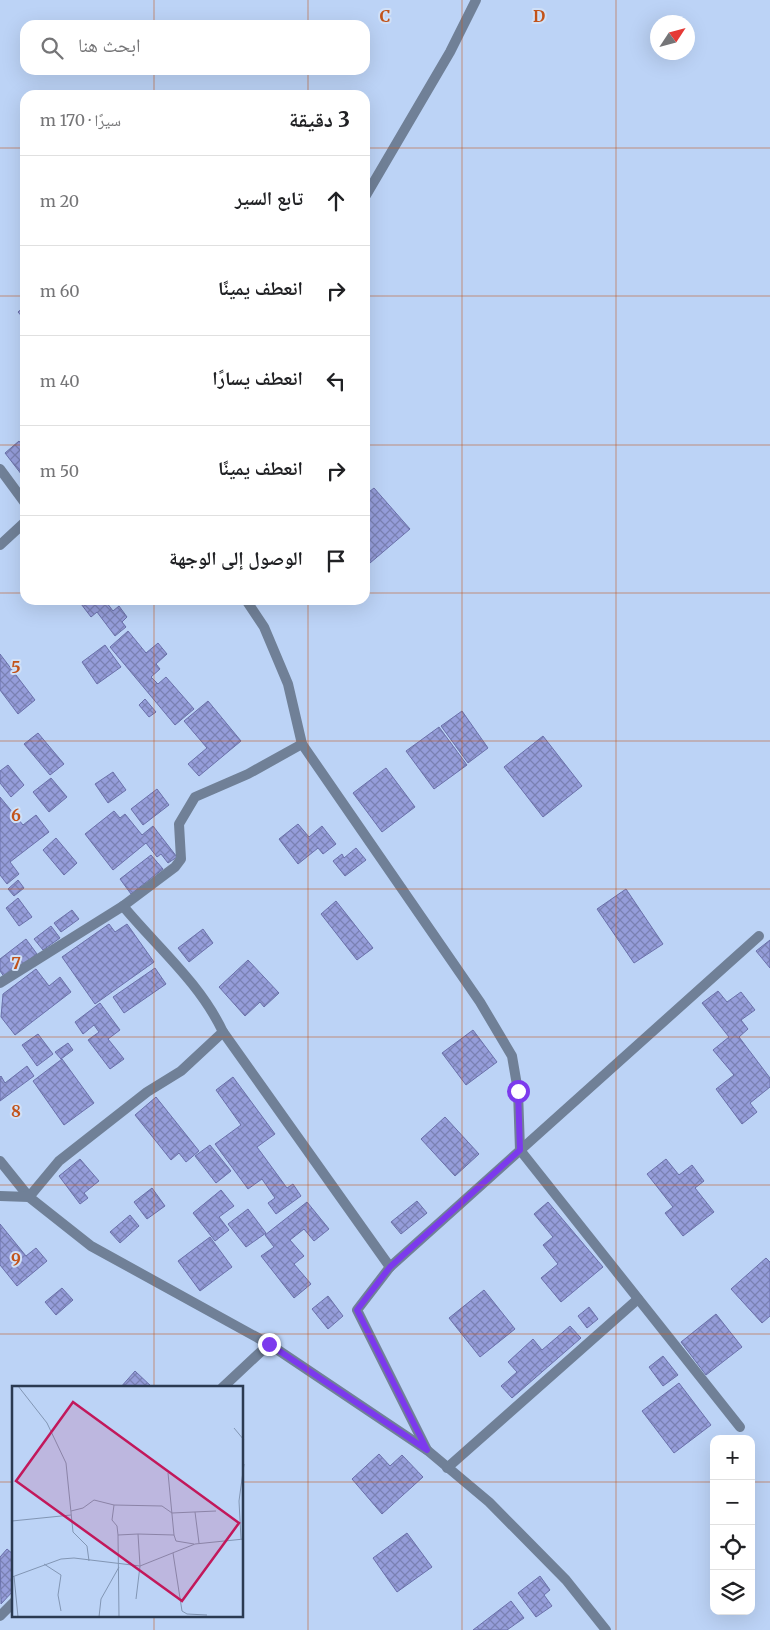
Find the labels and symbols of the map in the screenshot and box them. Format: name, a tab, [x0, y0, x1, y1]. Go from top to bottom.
text: C	[380, 6, 390, 26]
text: D	[533, 6, 545, 26]
north arrow	[650, 15, 695, 60]
text: 5	[11, 657, 21, 677]
text: 6	[11, 805, 21, 825]
text: 7	[11, 953, 21, 973]
route start	[507, 1080, 530, 1103]
text: 8	[11, 1101, 21, 1121]
text: 9	[11, 1249, 21, 1269]
route end	[258, 1333, 281, 1356]
inset map	[12, 1386, 244, 1618]

